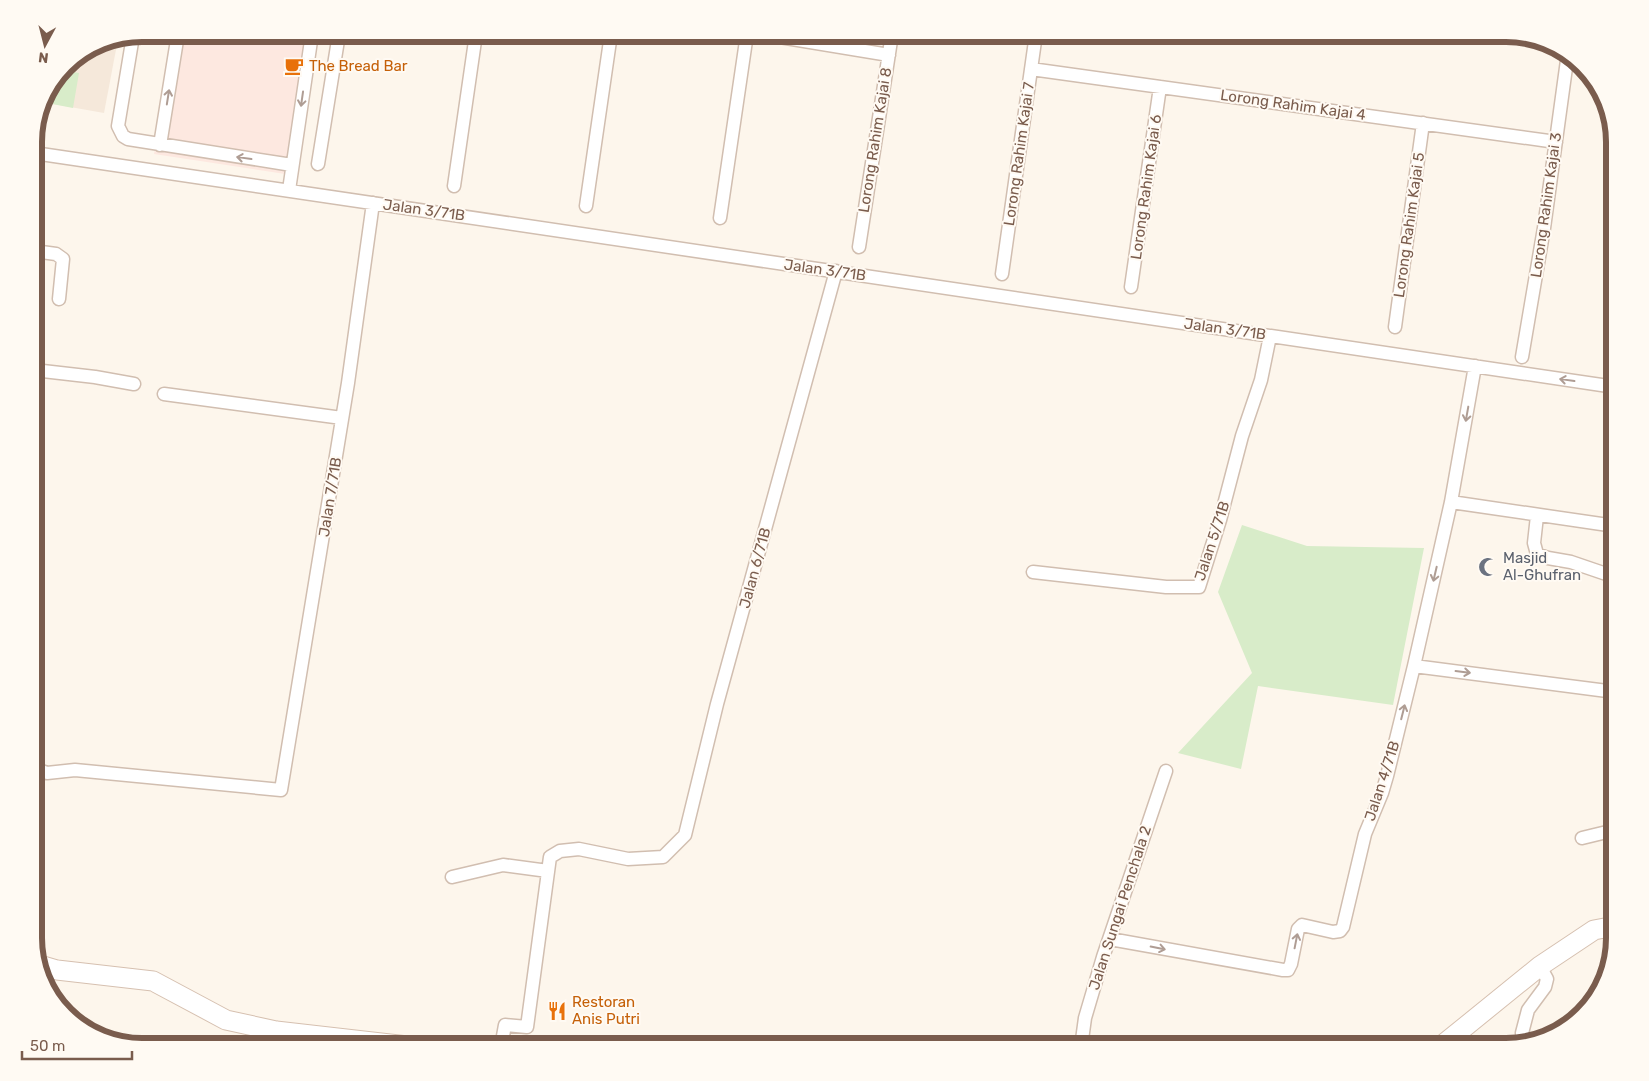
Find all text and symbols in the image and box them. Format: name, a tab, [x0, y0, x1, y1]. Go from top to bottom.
north arrow	[20, 20, 70, 70]
text: N	[37, 48, 50, 66]
cafe icon: The Bread Bar	[283, 55, 305, 77]
place label: The Bread Bar	[309, 57, 408, 75]
street label: Lorong Rahim Kajai 8	[855, 66, 895, 214]
street label: Lorong Rahim Kajai 7	[1000, 81, 1038, 227]
street label: Lorong Rahim Kajai 4	[1219, 86, 1367, 124]
one-way arrow	[163, 90, 173, 106]
one-way arrow	[297, 91, 307, 107]
street label: Lorong Rahim Kajai 6	[1127, 113, 1165, 261]
street label: Lorong Rahim Kajai 3	[1527, 131, 1565, 279]
street label: Lorong Rahim Kajai 5	[1390, 151, 1428, 299]
one-way arrow	[236, 153, 252, 163]
street label: Jalan 3/71B	[382, 195, 466, 225]
street label: Jalan 3/71B	[783, 255, 867, 285]
street label: Jalan 3/71B	[1183, 314, 1267, 344]
one-way arrow	[1559, 375, 1575, 385]
one-way arrow	[1461, 406, 1471, 422]
street label: Jalan 7/71B	[315, 456, 345, 538]
street label: Jalan 5/71B	[1191, 499, 1233, 583]
street label: Jalan 6/71B	[736, 526, 774, 610]
place label: Masjid Al-Ghufran	[1503, 549, 1581, 584]
mosque icon: Masjid Al-Ghufran	[1477, 556, 1499, 578]
one-way arrow	[1430, 565, 1439, 581]
one-way arrow	[1454, 667, 1470, 677]
one-way arrow	[1398, 705, 1408, 721]
street label: Jalan 4/71B	[1361, 739, 1403, 823]
street label: Jalan Sungai Penchala 2	[1085, 823, 1155, 992]
one-way arrow	[1292, 933, 1301, 949]
one-way arrow	[1149, 944, 1165, 953]
place label: Restoran Anis Putri	[572, 993, 640, 1028]
restaurant icon: Restoran Anis Putri	[546, 1000, 568, 1022]
scale bar	[22, 1028, 132, 1060]
text: 50 m	[30, 1037, 65, 1055]

